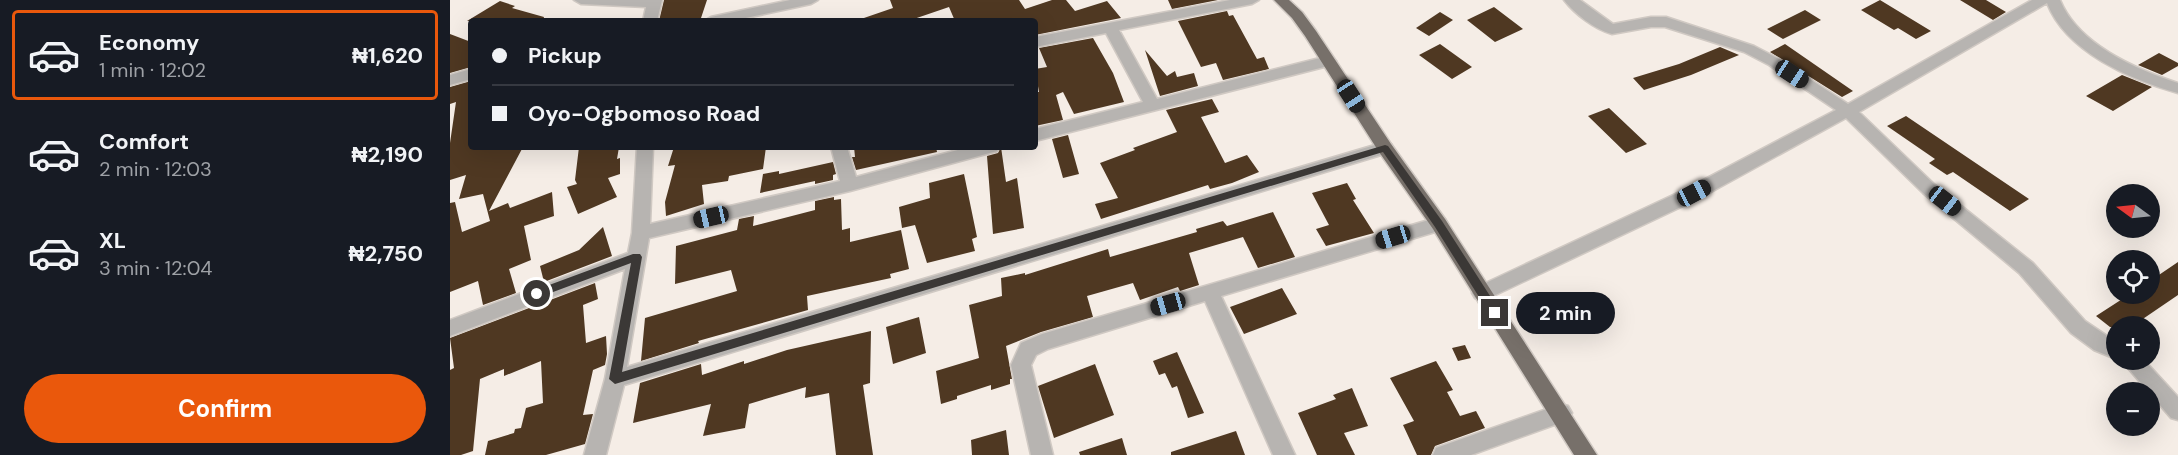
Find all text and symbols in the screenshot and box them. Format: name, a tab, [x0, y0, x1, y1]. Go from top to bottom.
icon: car	[27, 28, 81, 82]
text: Economy	[99, 28, 199, 57]
text: ₦1,620	[352, 41, 423, 70]
text: Pickup	[528, 41, 602, 70]
text: 1 min · 12:02	[99, 57, 206, 83]
car	[1772, 57, 1812, 91]
car	[1334, 76, 1368, 116]
text: Oyo-Ogbomoso Road	[528, 99, 760, 128]
icon: car	[27, 127, 81, 181]
text: Comfort	[99, 127, 189, 156]
text: ₦2,190	[352, 140, 423, 169]
text: 2 min · 12:03	[99, 156, 212, 182]
car	[1674, 177, 1714, 209]
car	[1925, 183, 1965, 219]
north arrow	[2106, 184, 2160, 238]
map controls	[2106, 184, 2160, 436]
car	[691, 204, 731, 230]
car	[1373, 223, 1413, 251]
icon: car	[27, 226, 81, 280]
text: XL	[99, 226, 126, 255]
text: ₦2,750	[349, 239, 423, 268]
button: locate	[2106, 250, 2160, 304]
text: 3 min · 12:04	[99, 255, 212, 281]
route start	[523, 280, 550, 307]
car	[1148, 290, 1188, 318]
callout: 2 min	[1516, 292, 1615, 334]
route end	[1481, 299, 1508, 326]
text: 2 min	[1539, 300, 1592, 326]
button: +	[2106, 316, 2160, 370]
button: Confirm	[24, 374, 426, 443]
button: −	[2106, 382, 2160, 436]

